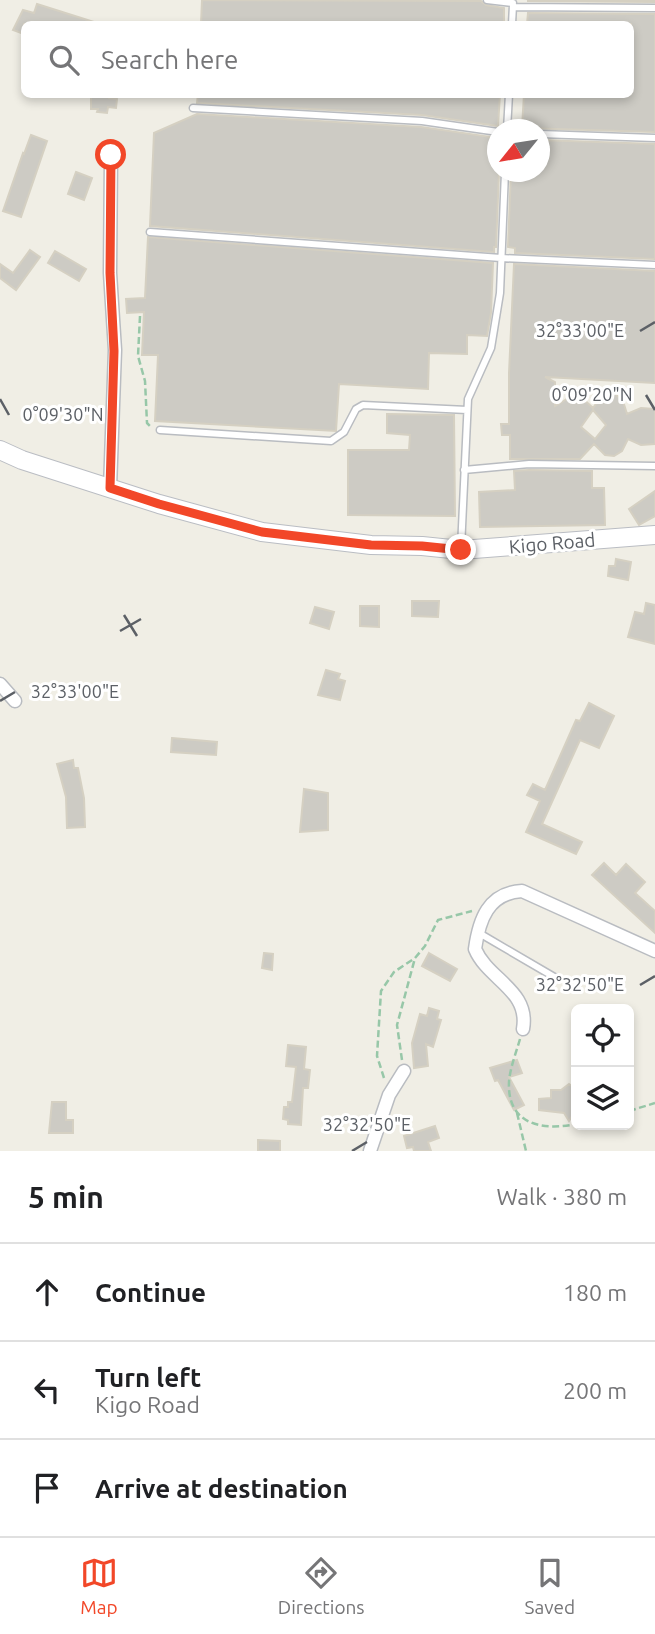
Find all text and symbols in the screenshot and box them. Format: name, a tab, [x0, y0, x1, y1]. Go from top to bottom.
search box	[21, 21, 634, 98]
icon: search	[45, 41, 83, 79]
text: Search here	[101, 45, 238, 74]
north arrow	[487, 119, 550, 182]
route start	[95, 139, 126, 170]
text: 32°33'00"E	[536, 320, 624, 340]
text: 0°09'20"N	[552, 384, 632, 404]
text: 0°09'30"N	[23, 404, 103, 424]
street label: Kigo Road	[508, 528, 596, 558]
route end	[445, 534, 476, 565]
text: 32°33'00"E	[31, 681, 119, 701]
text: 32°32'50"E	[536, 974, 624, 994]
map controls	[571, 1004, 634, 1130]
button: locate	[571, 1004, 634, 1067]
button: layers	[571, 1067, 634, 1130]
text: 32°32'50"E	[323, 1114, 411, 1134]
text: 5 min	[28, 1180, 104, 1214]
text: Walk · 380 m	[496, 1184, 627, 1209]
icon: ahead	[28, 1273, 66, 1311]
text: Continue	[95, 1278, 206, 1307]
text: 180 m	[563, 1280, 627, 1305]
text: Turn left	[95, 1363, 201, 1392]
icon: left	[28, 1371, 66, 1409]
text: 200 m	[563, 1378, 627, 1403]
text: Kigo Road	[95, 1392, 200, 1417]
icon: arrive	[28, 1469, 66, 1507]
text: Arrive at destination	[95, 1474, 348, 1503]
tab: Map	[80, 1554, 118, 1618]
tab: Directions	[278, 1554, 365, 1618]
tab: Saved	[524, 1554, 575, 1618]

